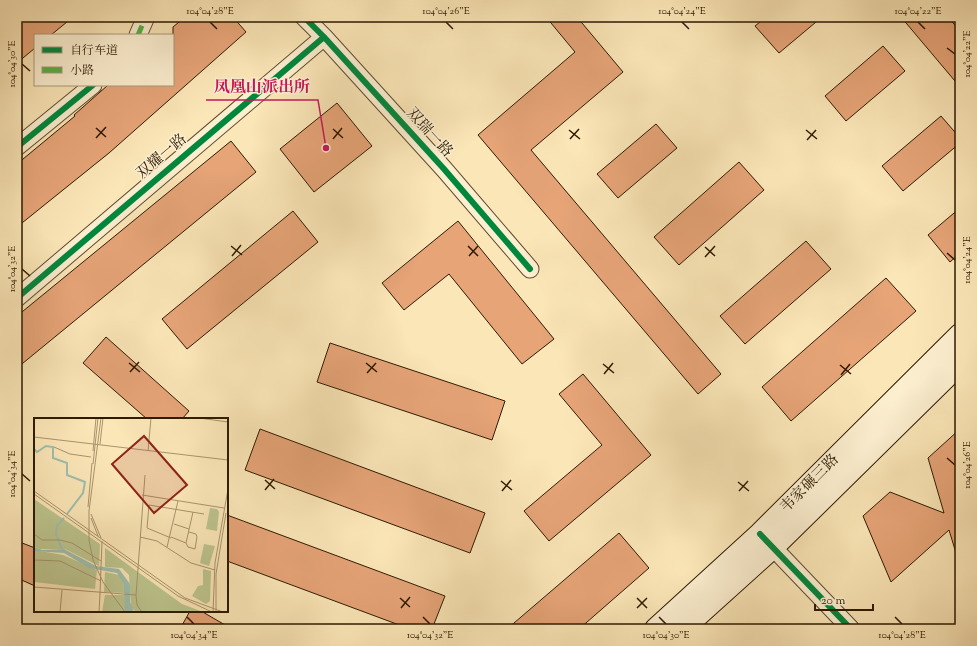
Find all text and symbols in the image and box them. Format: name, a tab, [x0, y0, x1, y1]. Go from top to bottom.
text: 104°04'28"E	[186, 4, 234, 19]
text: 104°04'26"E	[422, 4, 470, 19]
text: 104°04'24"E	[658, 4, 706, 19]
text: 104°04'22"E	[894, 4, 942, 19]
text: 104°04'22"E	[960, 30, 975, 78]
legend	[34, 34, 174, 86]
text: 104°04'30"E	[5, 40, 20, 88]
text: 自行车道	[70, 42, 118, 60]
text: 小路	[70, 62, 94, 80]
callout: 凤凰山派出所	[206, 72, 318, 100]
text: 凤凰山派出所	[214, 77, 310, 100]
street label: 双瑞一路	[401, 104, 457, 162]
street label: 双耀一路	[132, 130, 192, 184]
text: 104°04'24"E	[960, 236, 975, 284]
text: 104°04'32"E	[5, 246, 20, 292]
inset map	[34, 418, 228, 612]
text: 104°04'26"E	[960, 441, 975, 489]
text: 104°04'34"E	[5, 450, 20, 498]
street label: 韦家碾三路	[776, 450, 844, 518]
scale bar	[815, 586, 873, 612]
text: 20 m	[821, 592, 846, 610]
text: 104°04'34"E	[170, 628, 218, 643]
text: 104°04'32"E	[407, 628, 453, 643]
text: 104°04'30"E	[642, 628, 690, 643]
text: 104°04'28"E	[878, 628, 926, 643]

